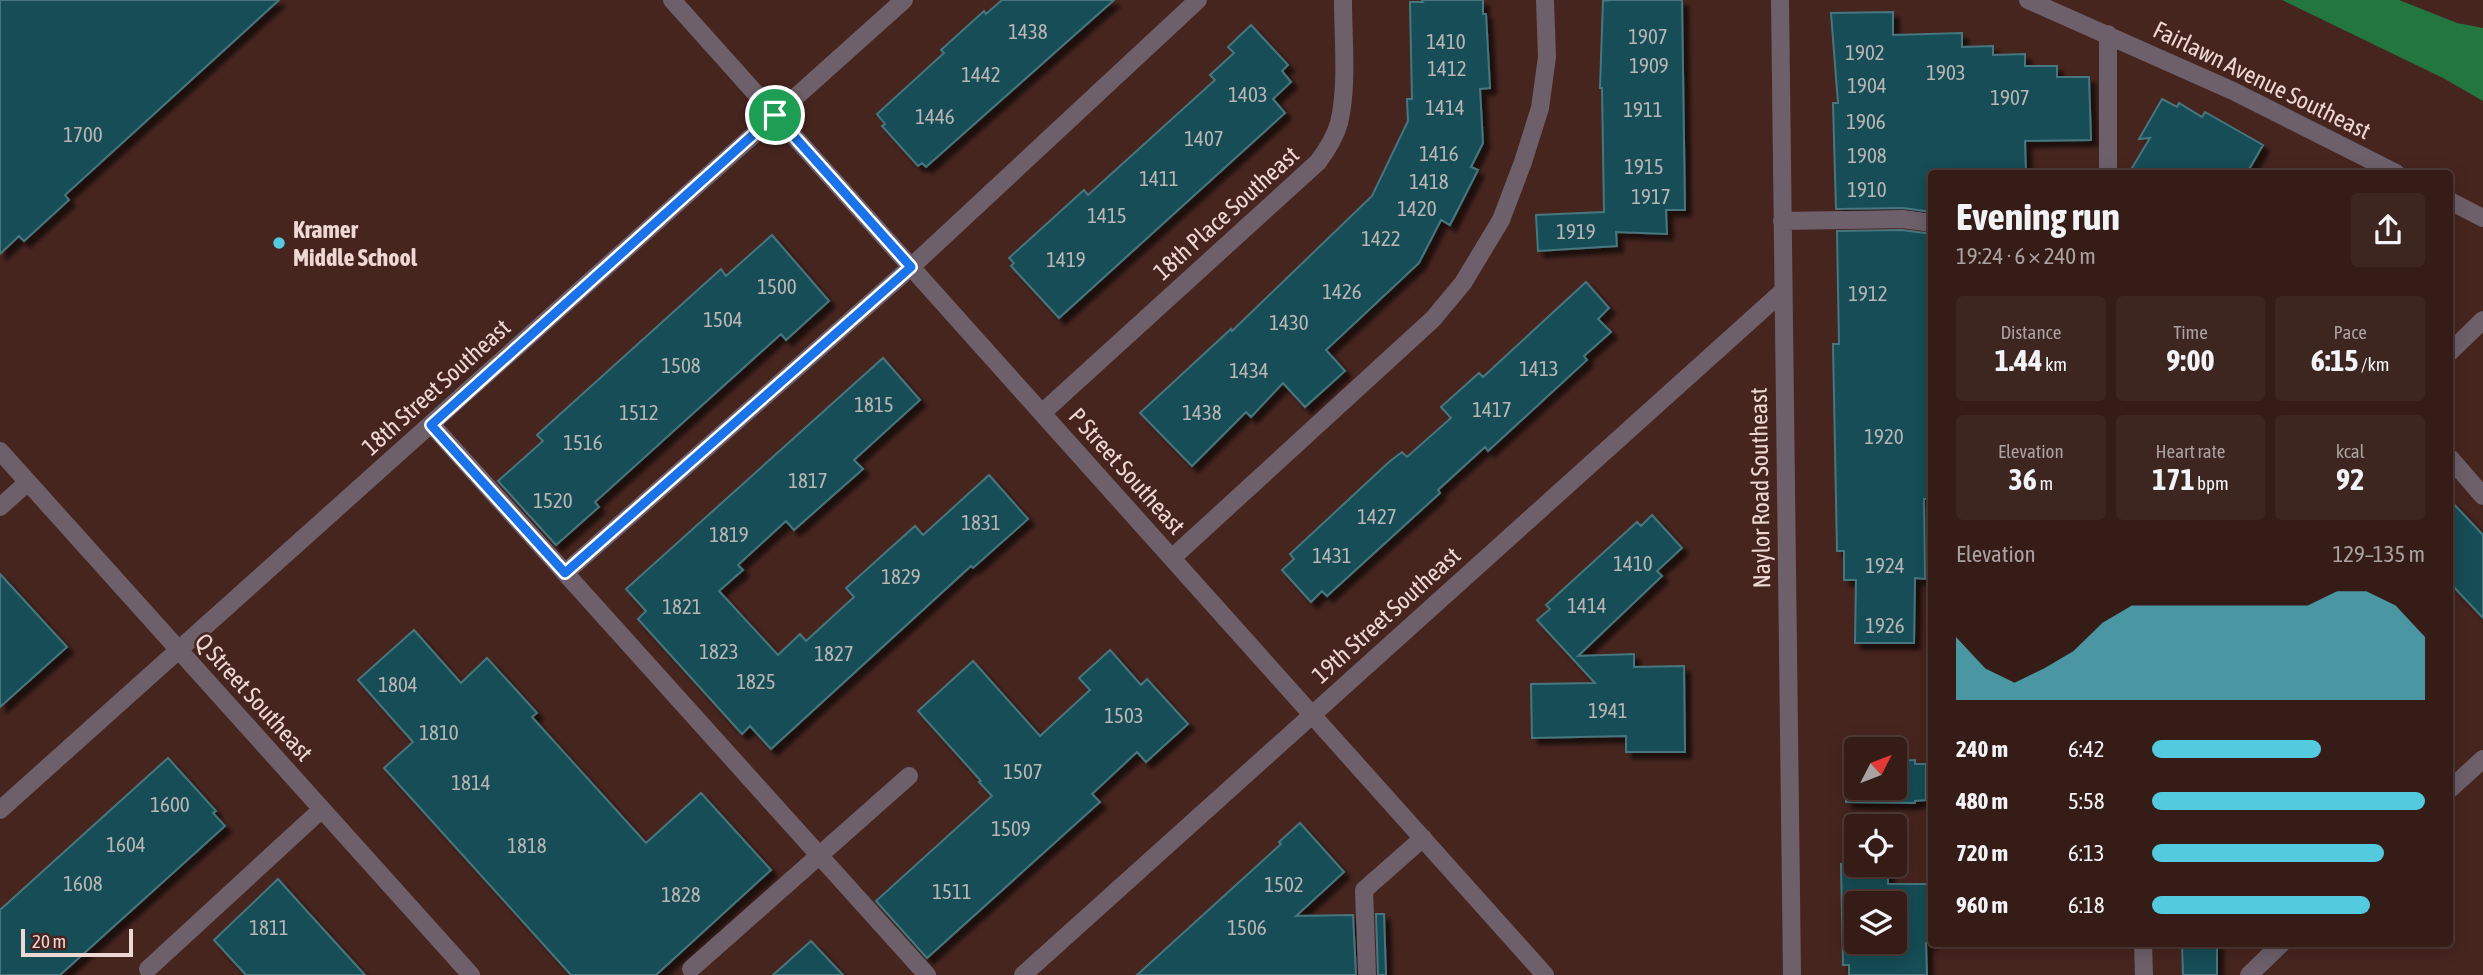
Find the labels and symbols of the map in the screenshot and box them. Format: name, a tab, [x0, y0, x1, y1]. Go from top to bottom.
street label: Fairlawn Avenue Southeast	[2149, 16, 2375, 144]
house number: 1438	[1008, 19, 1048, 43]
house number: 1907	[1628, 24, 1668, 48]
house number: 1410	[1426, 29, 1466, 53]
house number: 1902	[1845, 40, 1885, 64]
house number: 1909	[1629, 53, 1669, 77]
house number: 1412	[1427, 56, 1467, 80]
house number: 1903	[1926, 60, 1966, 84]
house number: 1442	[961, 62, 1001, 86]
house number: 1904	[1847, 73, 1887, 97]
house number: 1403	[1228, 82, 1268, 106]
pin	[745, 85, 805, 145]
house number: 1907	[1990, 85, 2030, 109]
house number: 1414	[1425, 95, 1465, 119]
house number: 1911	[1623, 97, 1663, 121]
house number: 1446	[915, 104, 955, 128]
house number: 1906	[1846, 109, 1886, 133]
house number: 1700	[63, 122, 103, 146]
house number: 1407	[1184, 126, 1224, 150]
street label: 18th Place Southeast	[1148, 141, 1304, 285]
house number: 1416	[1419, 141, 1459, 165]
house number: 1908	[1847, 143, 1887, 167]
house number: 1915	[1624, 154, 1664, 178]
house number: 1411	[1139, 166, 1179, 190]
house number: 1418	[1409, 169, 1449, 193]
house number: 1910	[1847, 177, 1887, 201]
house number: 1917	[1631, 184, 1671, 208]
house number: 1420	[1397, 196, 1437, 220]
house number: 1415	[1087, 203, 1127, 227]
place label: Kramer Middle School	[293, 216, 418, 271]
house number: 1919	[1556, 219, 1596, 243]
house number: 1422	[1361, 226, 1401, 250]
marker: Kramer Middle School	[271, 235, 287, 251]
house number: 1419	[1046, 247, 1086, 271]
house number: 1500	[757, 274, 797, 298]
house number: 1426	[1322, 279, 1362, 303]
house number: 1912	[1848, 281, 1888, 305]
house number: 1504	[703, 307, 743, 331]
house number: 1430	[1269, 310, 1309, 334]
street label: 18th Street Southeast	[357, 314, 515, 460]
house number: 1508	[661, 353, 701, 377]
house number: 1413	[1519, 356, 1559, 380]
house number: 1434	[1229, 358, 1269, 382]
street label: Naylor Road Southeast	[1745, 387, 1775, 589]
house number: 1815	[854, 392, 894, 416]
house number: 1417	[1472, 397, 1512, 421]
house number: 1512	[619, 400, 659, 424]
house number: 1438	[1182, 400, 1222, 424]
street label: P Street Southeast	[1063, 403, 1191, 540]
house number: 1920	[1864, 424, 1904, 448]
house number: 1516	[563, 430, 603, 454]
house number: 1817	[788, 468, 828, 492]
house number: 1520	[533, 488, 573, 512]
house number: 1427	[1357, 504, 1397, 528]
house number: 1831	[961, 510, 1001, 534]
house number: 1819	[709, 522, 749, 546]
street label: 19th Street Southeast	[1307, 542, 1465, 688]
house number: 1431	[1312, 543, 1352, 567]
house number: 1410	[1613, 551, 1653, 575]
house number: 1924	[1865, 553, 1905, 577]
house number: 1829	[881, 564, 921, 588]
house number: 1414	[1567, 593, 1607, 617]
house number: 1821	[662, 594, 702, 618]
house number: 1926	[1865, 613, 1905, 637]
street label: Q Street Southeast	[190, 628, 318, 766]
house number: 1823	[699, 639, 739, 663]
house number: 1827	[814, 641, 854, 665]
house number: 1825	[736, 669, 776, 693]
house number: 1804	[378, 672, 418, 696]
house number: 1941	[1588, 698, 1628, 722]
house number: 1503	[1104, 703, 1144, 727]
house number: 1810	[419, 720, 459, 744]
north arrow	[1844, 737, 1908, 800]
house number: 1507	[1003, 759, 1043, 783]
house number: 1814	[451, 770, 491, 794]
house number: 1600	[150, 792, 190, 816]
house number: 1509	[991, 816, 1031, 840]
house number: 1604	[106, 832, 146, 856]
house number: 1818	[507, 833, 547, 857]
house number: 1608	[63, 871, 103, 895]
house number: 1502	[1264, 872, 1304, 896]
house number: 1511	[932, 879, 972, 903]
house number: 1828	[661, 882, 701, 906]
house number: 1811	[249, 915, 289, 939]
house number: 1506	[1227, 915, 1267, 939]
scale bar	[21, 926, 133, 958]

